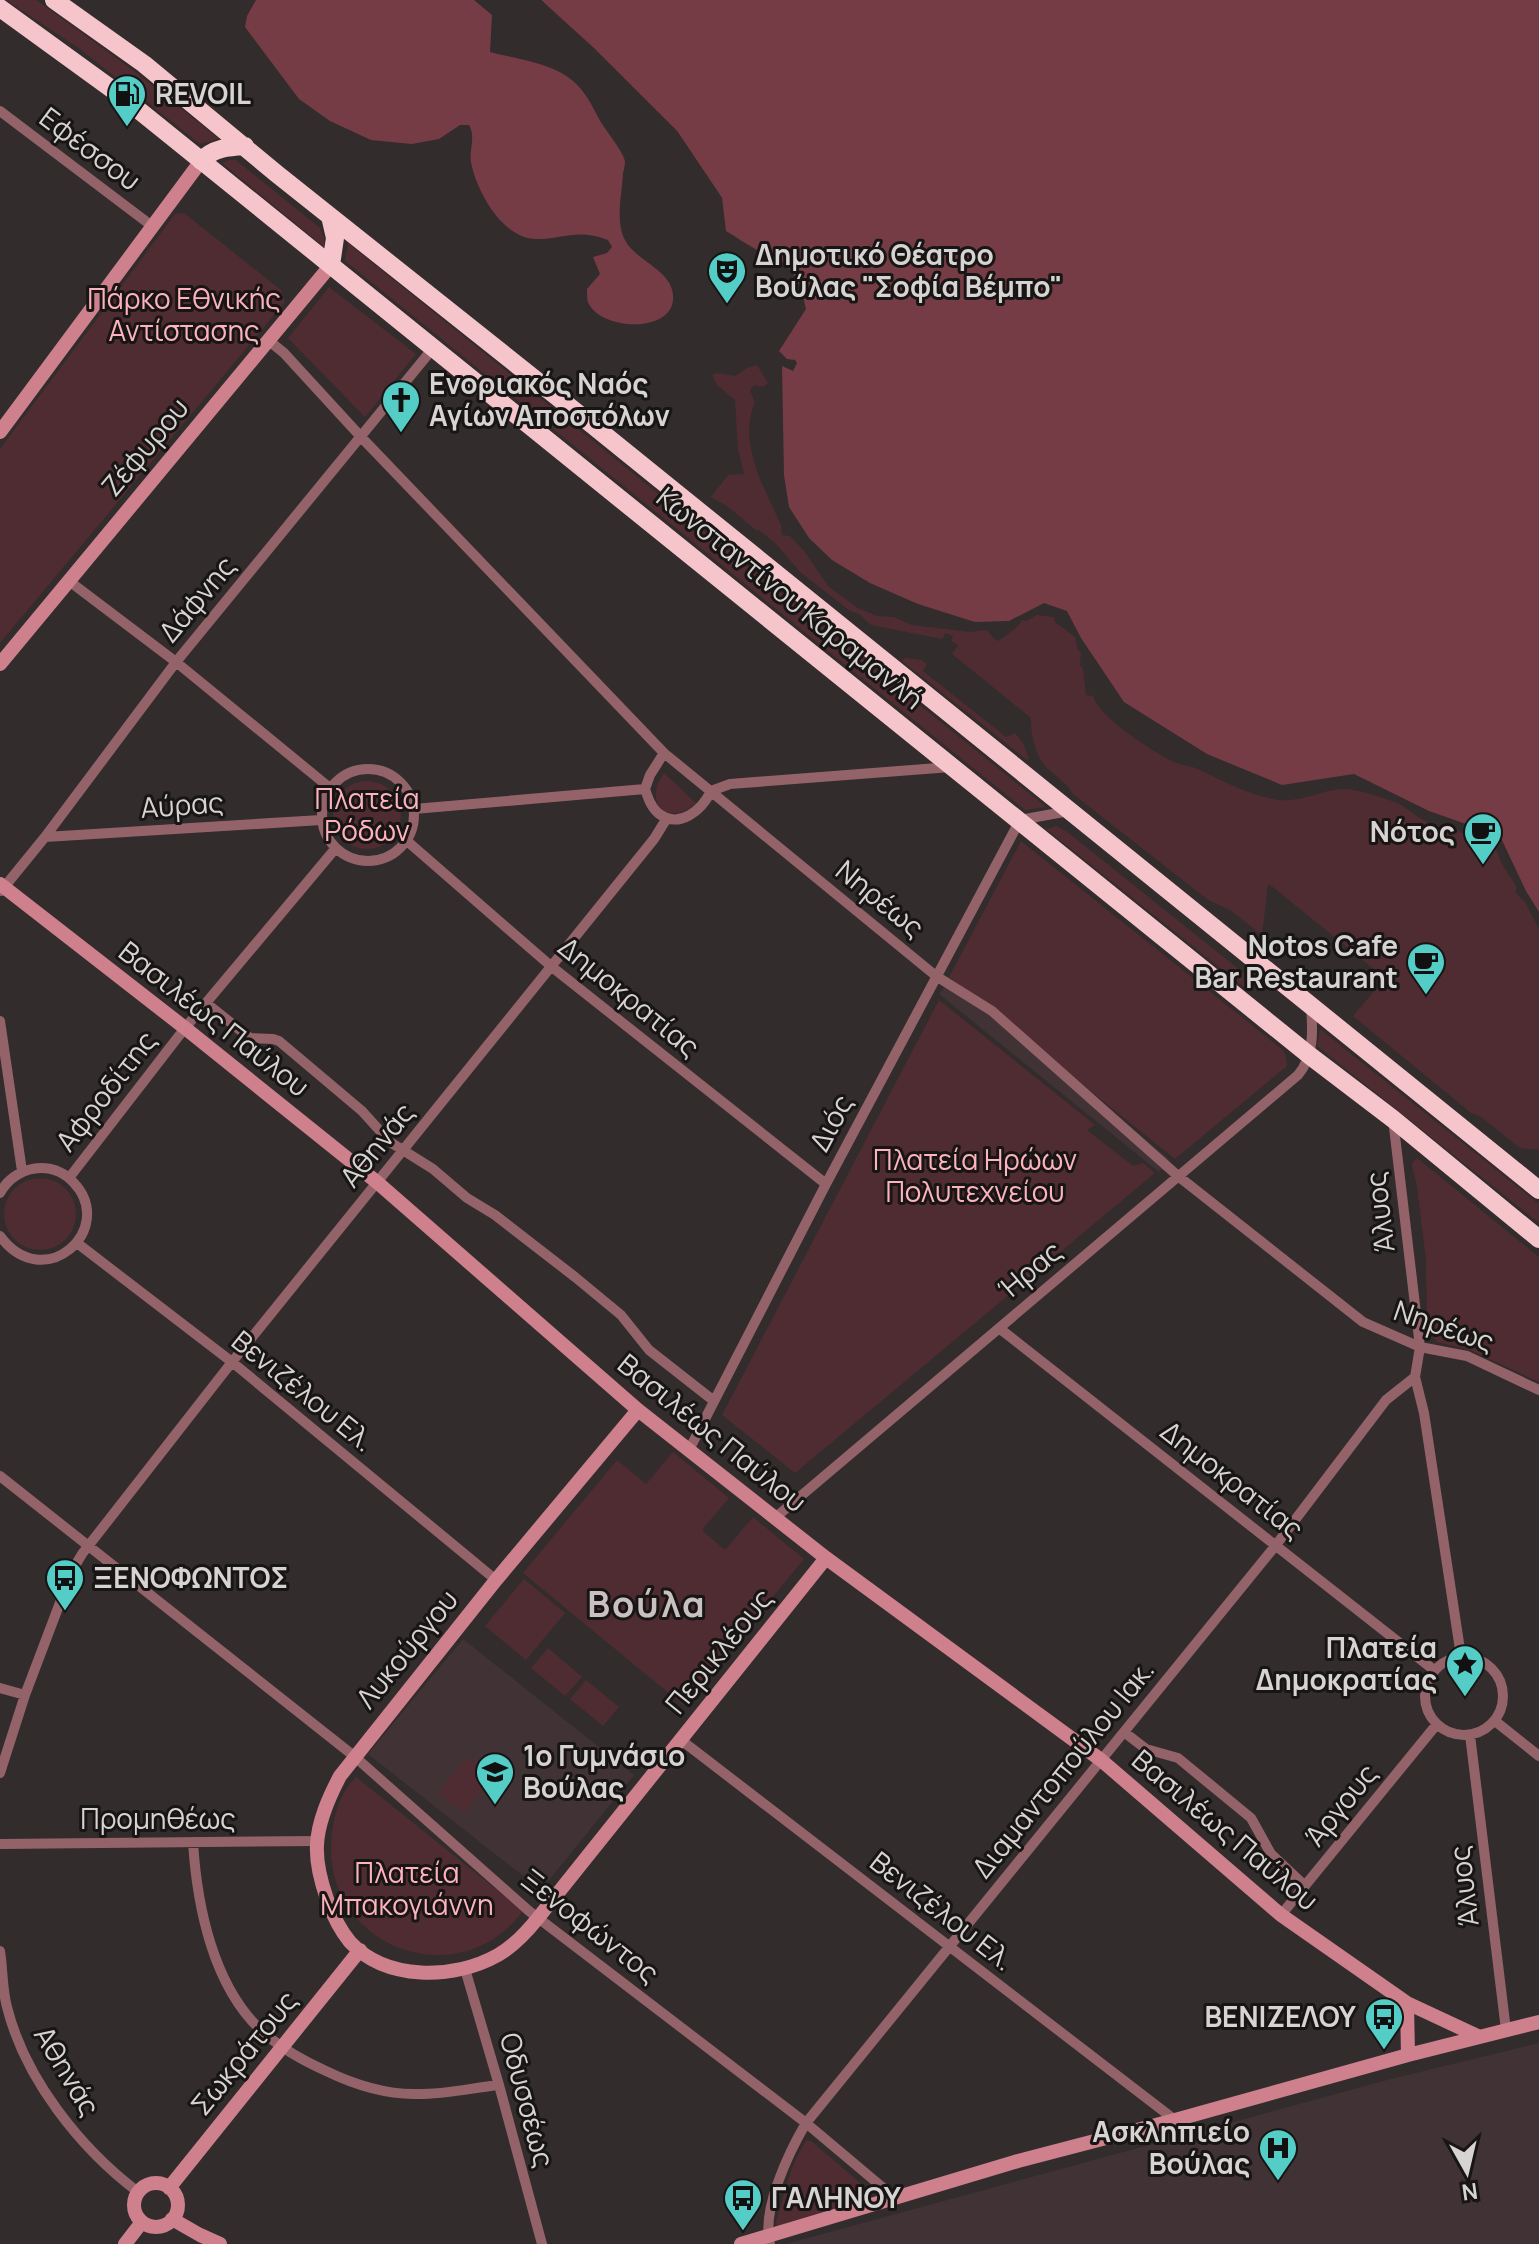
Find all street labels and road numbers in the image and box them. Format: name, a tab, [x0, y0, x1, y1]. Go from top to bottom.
street label: Εφέσσου	[33, 98, 149, 199]
street label: Ζέφυρου	[92, 389, 196, 503]
street label: Κωνσταντίνου Καραμανλή	[649, 478, 932, 717]
street label: Δάφνης	[149, 547, 243, 649]
street label: Αύρας	[139, 782, 225, 826]
street label: Νηρέως	[828, 851, 933, 946]
street label: Δημοκρατίας	[551, 927, 708, 1065]
street label: Βασιλέως Παύλου	[112, 932, 318, 1105]
street label: Αφροδίτης	[46, 1022, 164, 1159]
street label: Διός	[800, 1088, 861, 1157]
street label: Αθηνάς	[330, 1094, 422, 1195]
street label: Άλυος	[1355, 1170, 1403, 1255]
street label: Ήρας	[989, 1231, 1069, 1307]
street label: Νηρέως	[1389, 1290, 1499, 1360]
street label: Βενιζέλου Ελ.	[225, 1321, 383, 1459]
street label: Βασιλέως Παύλου	[611, 1345, 815, 1520]
street label: Δημοκρατίας	[1153, 1411, 1312, 1547]
street label: Περικλέους	[656, 1580, 780, 1721]
street label: Λυκούργου	[347, 1581, 466, 1716]
street label: Διαμαντοπούλου Ιακ.	[962, 1651, 1162, 1885]
street label: Βασιλέως Παύλου	[1125, 1740, 1327, 1918]
street label: Άργους	[1295, 1755, 1385, 1854]
street label: Προμηθέως	[80, 1799, 236, 1837]
street label: Βενιζέλου Ελ.	[863, 1842, 1022, 1978]
street label: Άλυος	[1439, 1844, 1487, 1929]
street label: Ξενοφώντος	[514, 1859, 667, 1991]
street label: Σωκράτους	[181, 1982, 305, 2123]
street label: Αθηνάς	[26, 2019, 109, 2122]
street label: Οδυσσέως	[492, 2028, 564, 2171]

